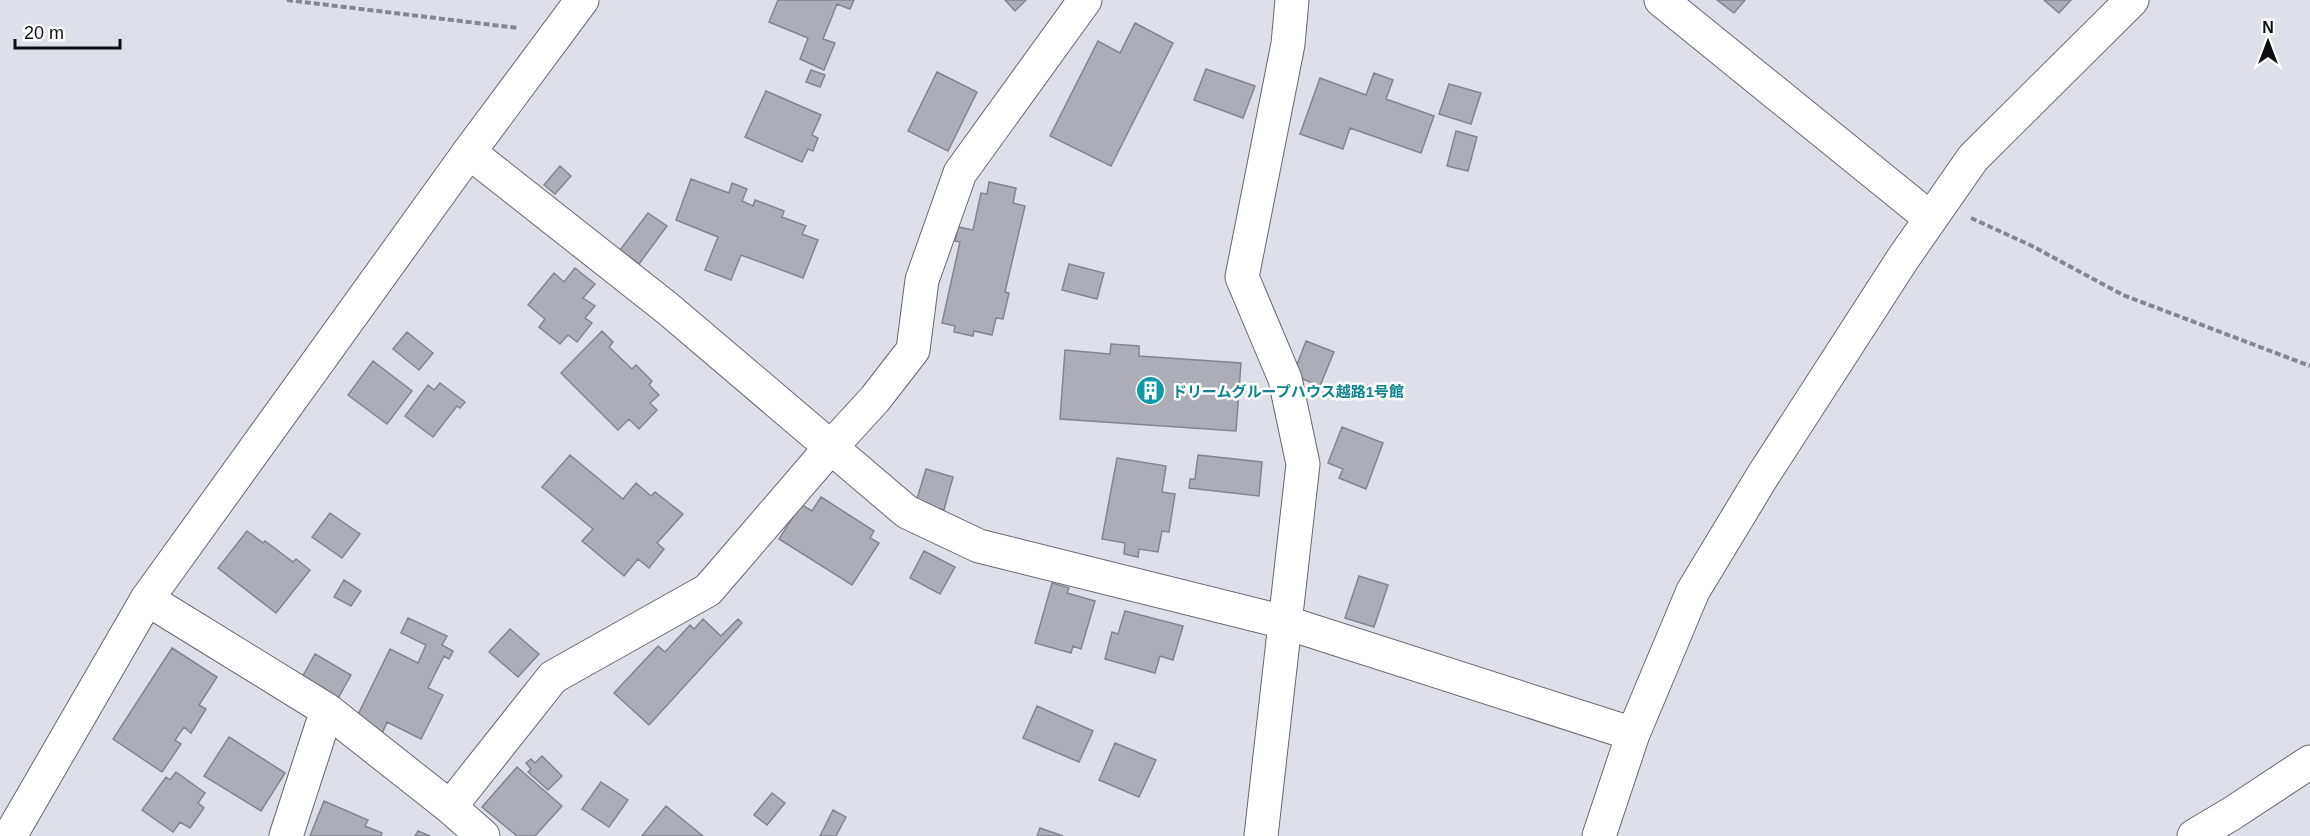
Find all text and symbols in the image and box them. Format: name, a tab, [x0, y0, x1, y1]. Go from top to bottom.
scale bar	[15, 12, 120, 50]
north arrow	[2238, 12, 2298, 72]
text: N	[2262, 19, 2274, 36]
text: 20 m	[24, 23, 64, 43]
building icon: ドリームグループハウス越路1号館	[1135, 375, 1167, 407]
place label: ドリームグループハウス越路1号館	[1172, 383, 1404, 400]

